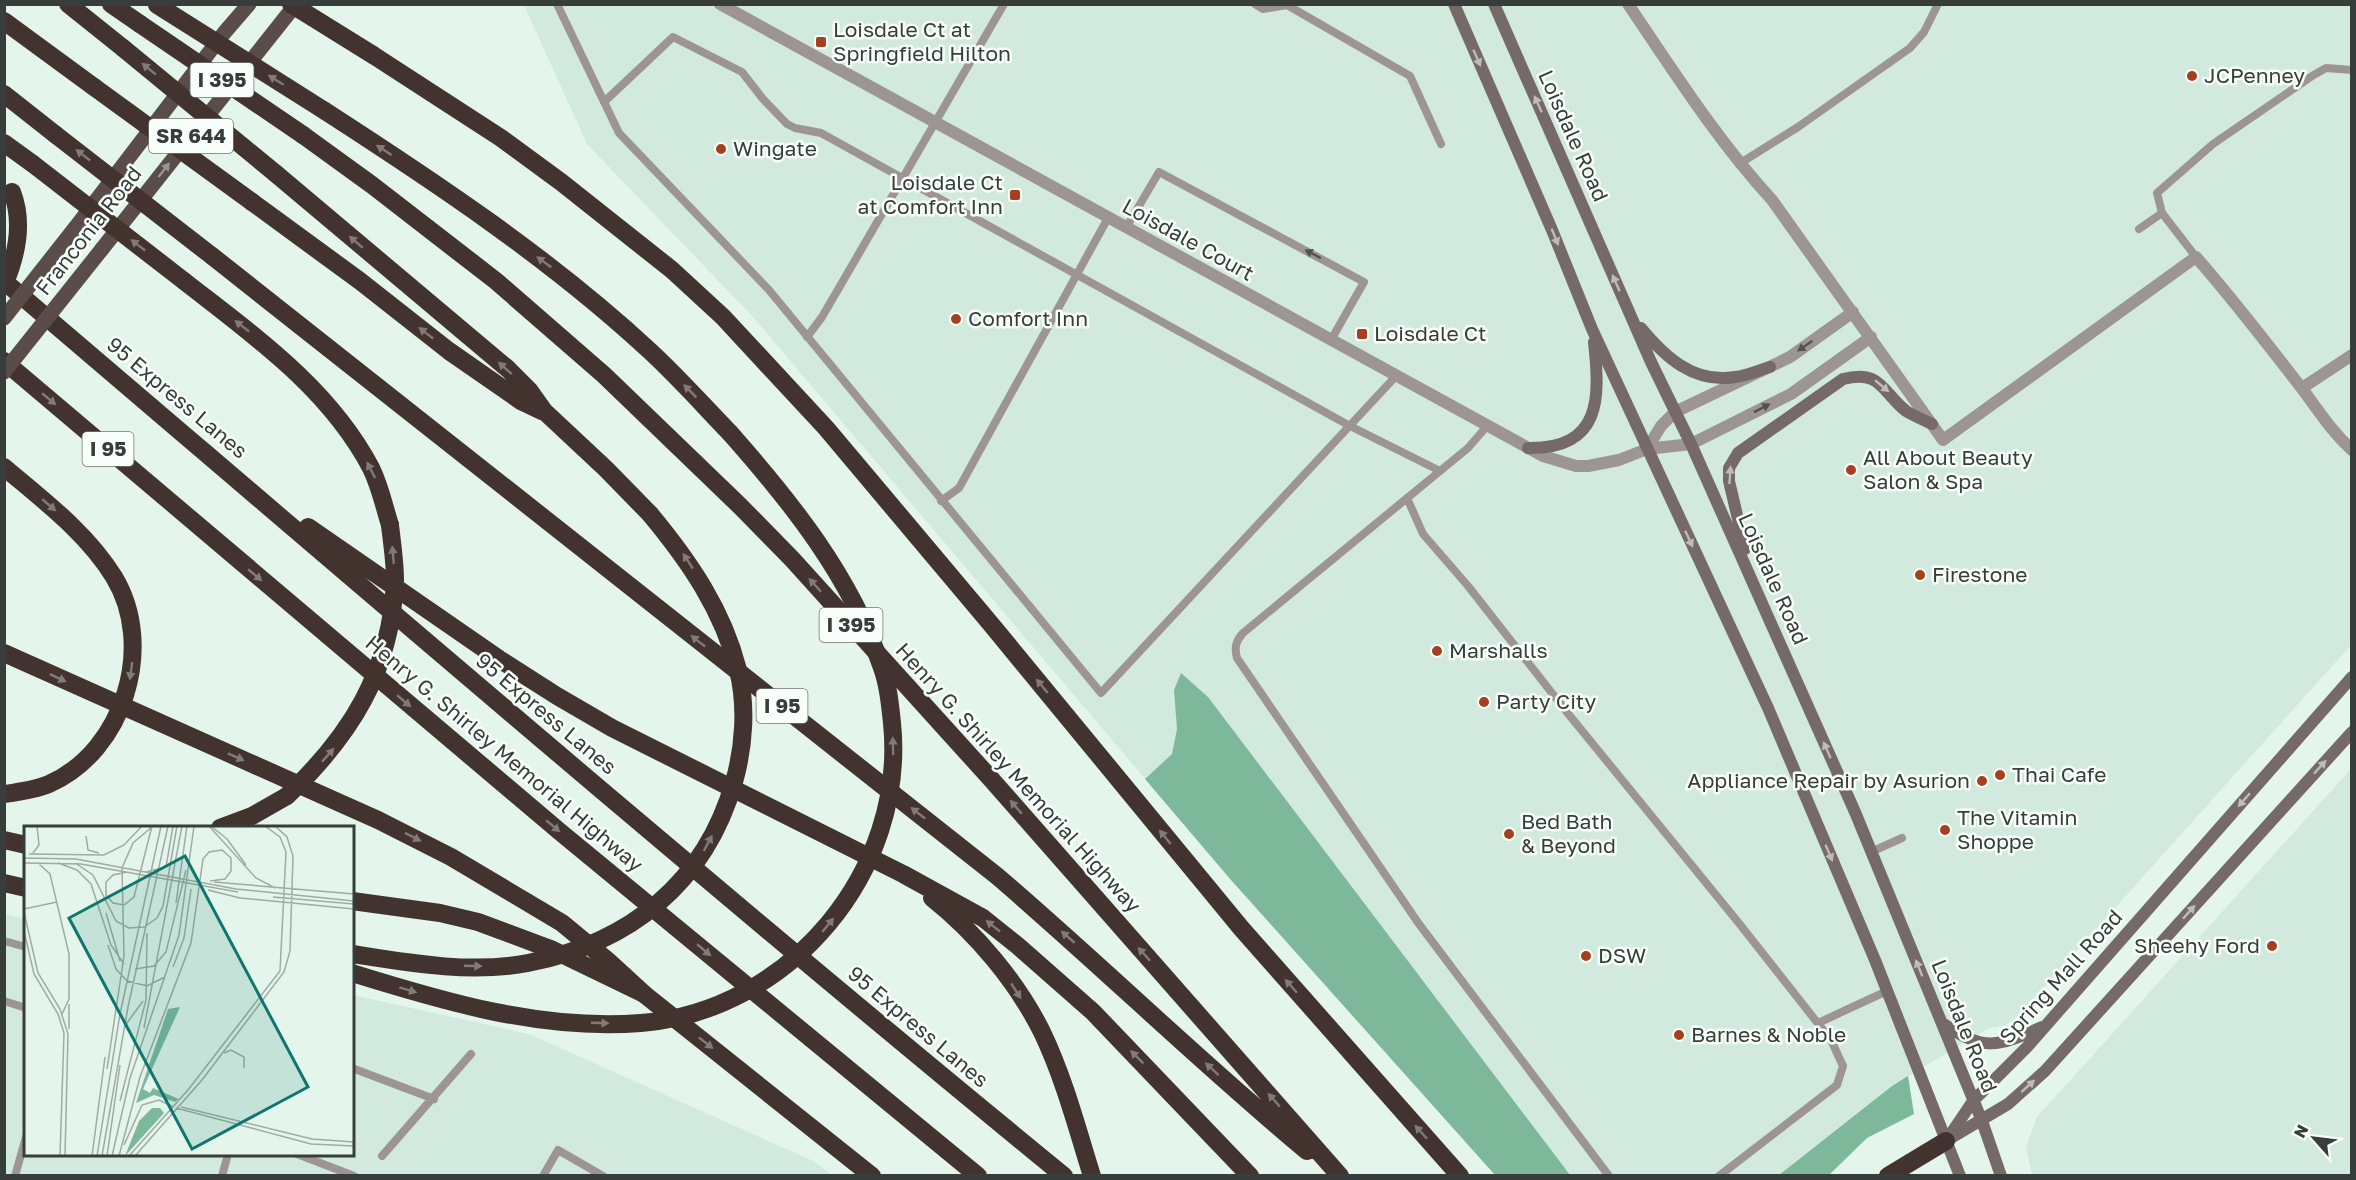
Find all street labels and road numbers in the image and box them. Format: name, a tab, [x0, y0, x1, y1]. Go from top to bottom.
road number: I 395	[190, 63, 254, 97]
street label: Loisdale Road	[1533, 66, 1615, 205]
road number: SR 644	[149, 119, 233, 153]
street label: Franconia Road	[30, 161, 147, 300]
street label: Loisdale Court	[1118, 192, 1259, 286]
street label: 95 Express Lanes	[102, 331, 253, 464]
road number: I 95	[82, 432, 134, 466]
street label: Loisdale Road	[1733, 509, 1815, 648]
road number: I 395	[820, 608, 882, 642]
street label: Henry G. Shirley Memorial Highway	[361, 629, 649, 877]
street label: Henry G. Shirley Memorial Highway	[891, 637, 1147, 918]
street label: 95 Express Lanes	[471, 647, 622, 780]
road number: I 95	[756, 689, 808, 723]
street label: Spring Mall Road	[1993, 904, 2127, 1049]
street label: Loisdale Road	[1926, 955, 2003, 1096]
street label: 95 Express Lanes	[843, 960, 994, 1093]

